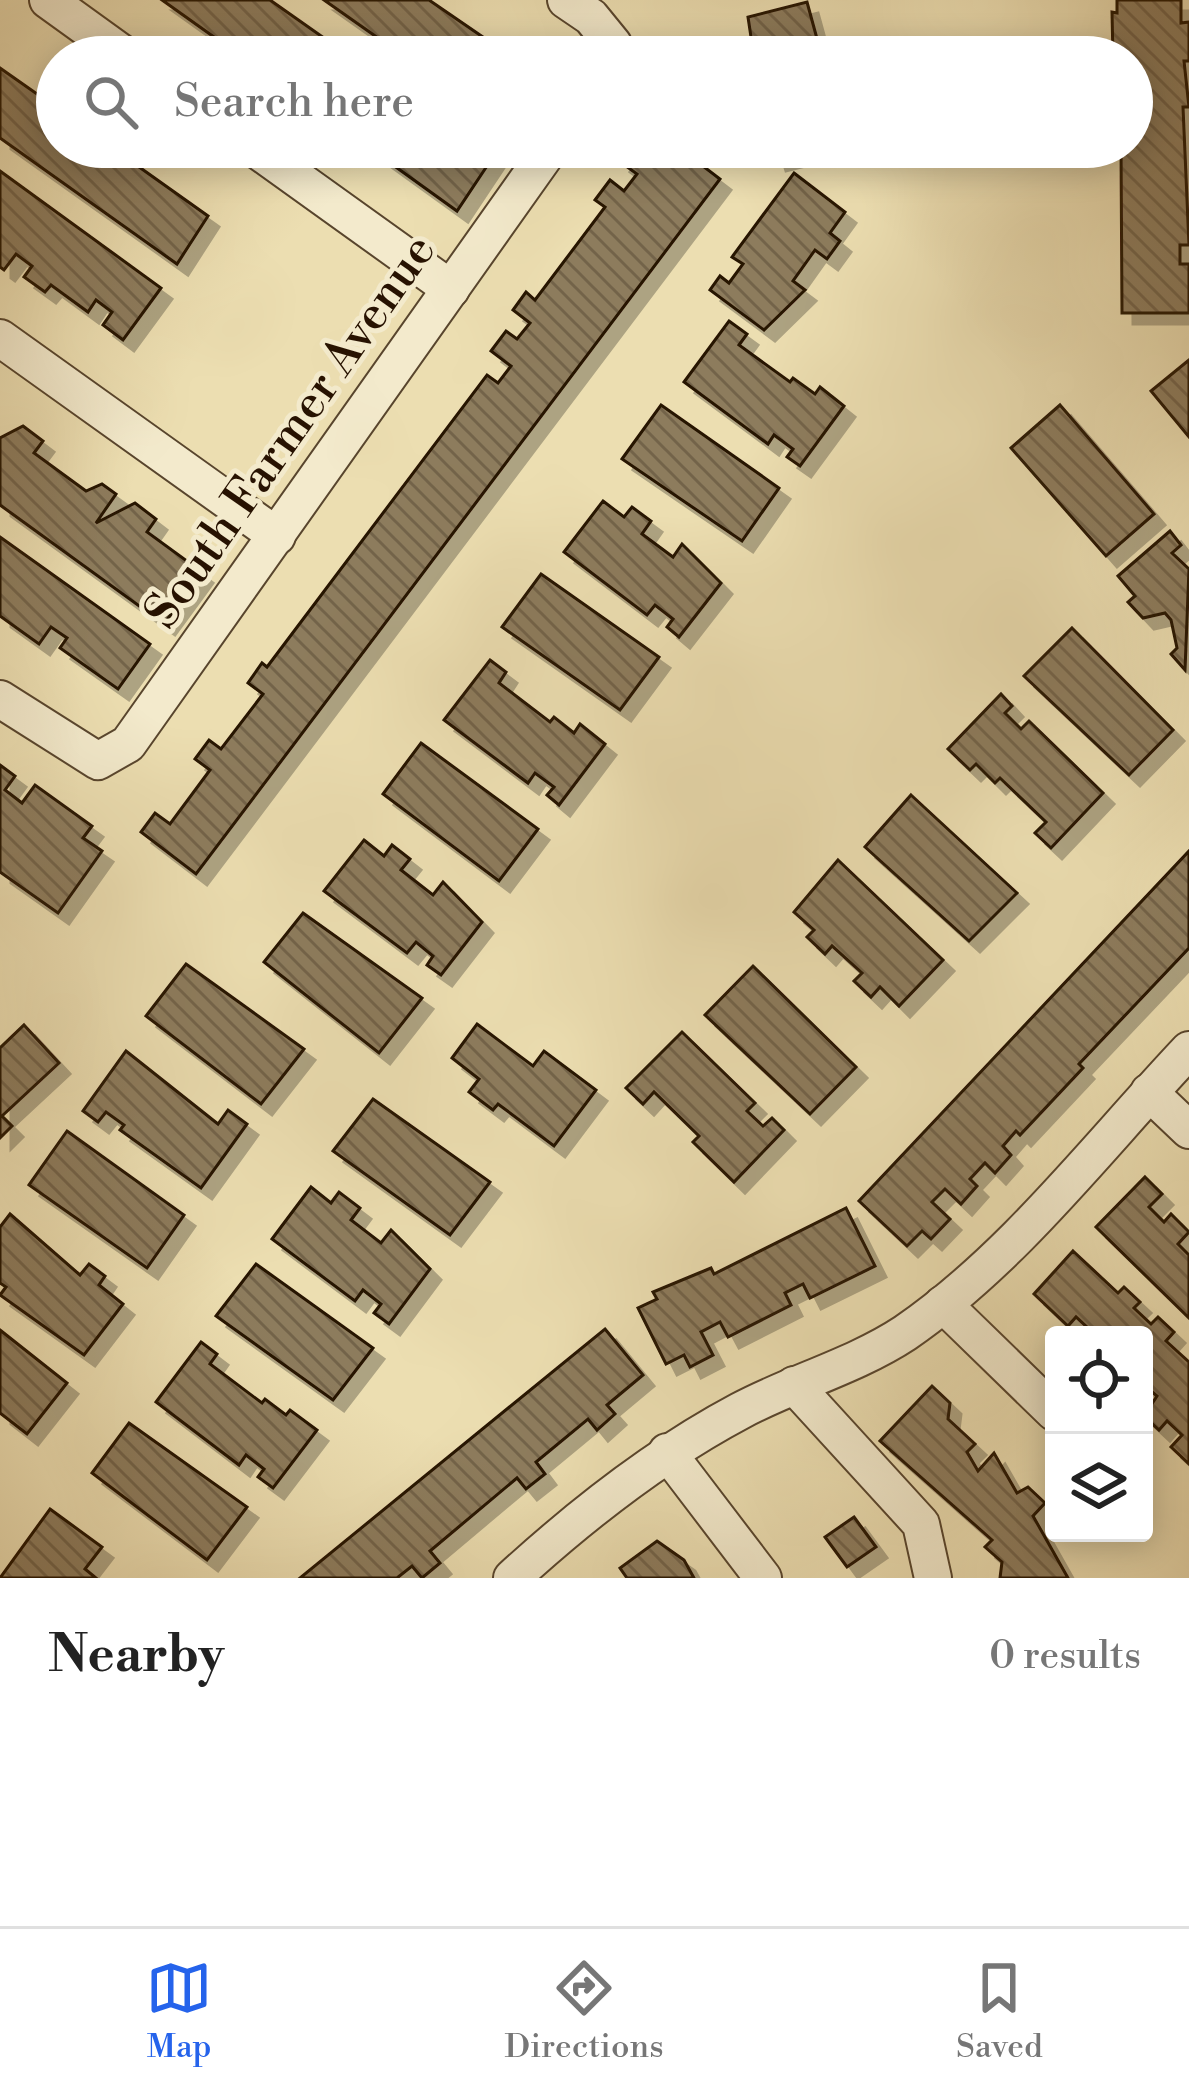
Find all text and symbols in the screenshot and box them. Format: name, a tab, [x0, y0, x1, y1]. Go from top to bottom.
search box	[36, 36, 1153, 168]
icon: search	[78, 69, 144, 135]
text: Search here	[174, 74, 414, 131]
street label: South Farmer Avenue	[132, 223, 450, 641]
map controls	[1045, 1326, 1153, 1542]
button: locate	[1045, 1326, 1153, 1434]
button: layers	[1045, 1434, 1153, 1542]
text: Nearby	[48, 1624, 224, 1688]
text: 0 results	[989, 1632, 1141, 1681]
tab: Map	[146, 1955, 212, 2068]
tab: Directions	[505, 1955, 664, 2068]
tab: Saved	[956, 1955, 1043, 2068]

